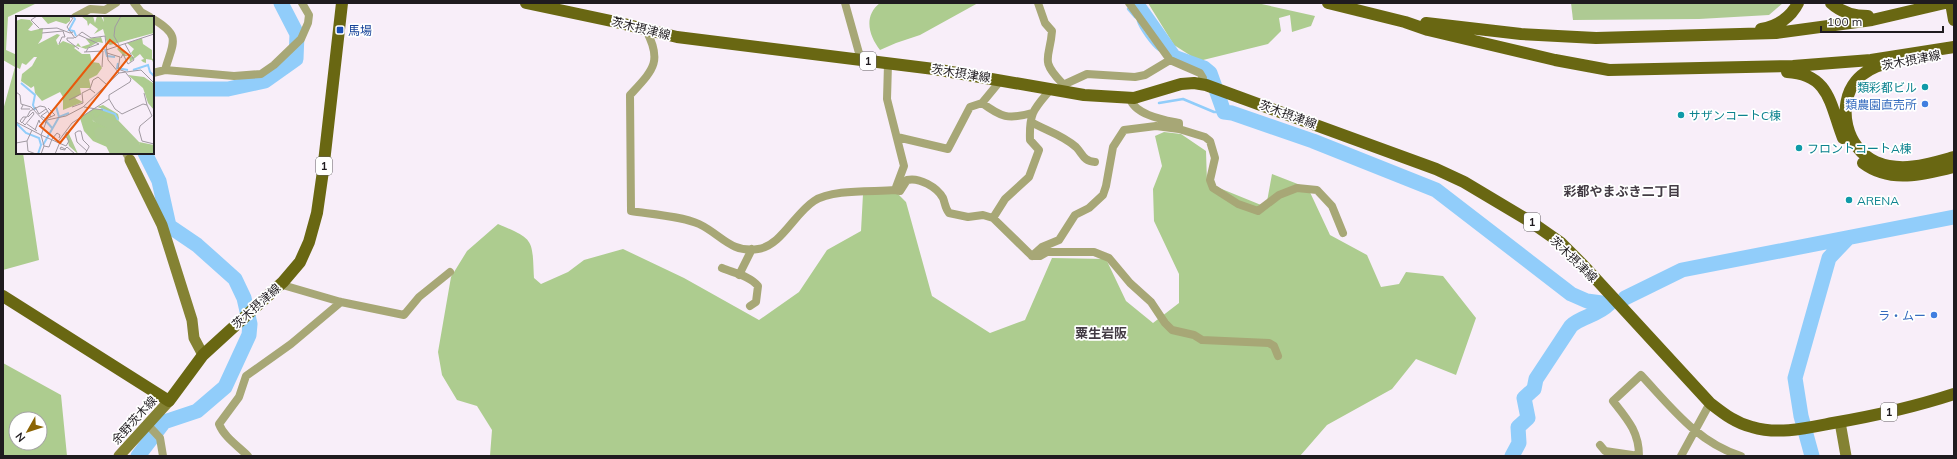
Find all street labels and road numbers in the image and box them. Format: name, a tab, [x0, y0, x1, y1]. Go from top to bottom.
street label: 茨木摂津線	[610, 13, 672, 43]
street label: 茨木摂津線	[1880, 47, 1942, 73]
road number: 1	[860, 52, 876, 70]
street label: 茨木摂津線	[930, 61, 992, 85]
street label: 茨木摂津線	[1257, 97, 1319, 131]
road number: 1	[316, 157, 332, 175]
road number: 1	[1524, 213, 1540, 231]
street label: 茨木摂津線	[1547, 233, 1601, 285]
street label: 茨木摂津線	[229, 280, 283, 332]
street label: 余野茨木線	[108, 393, 160, 447]
road number: 1	[1881, 403, 1897, 421]

